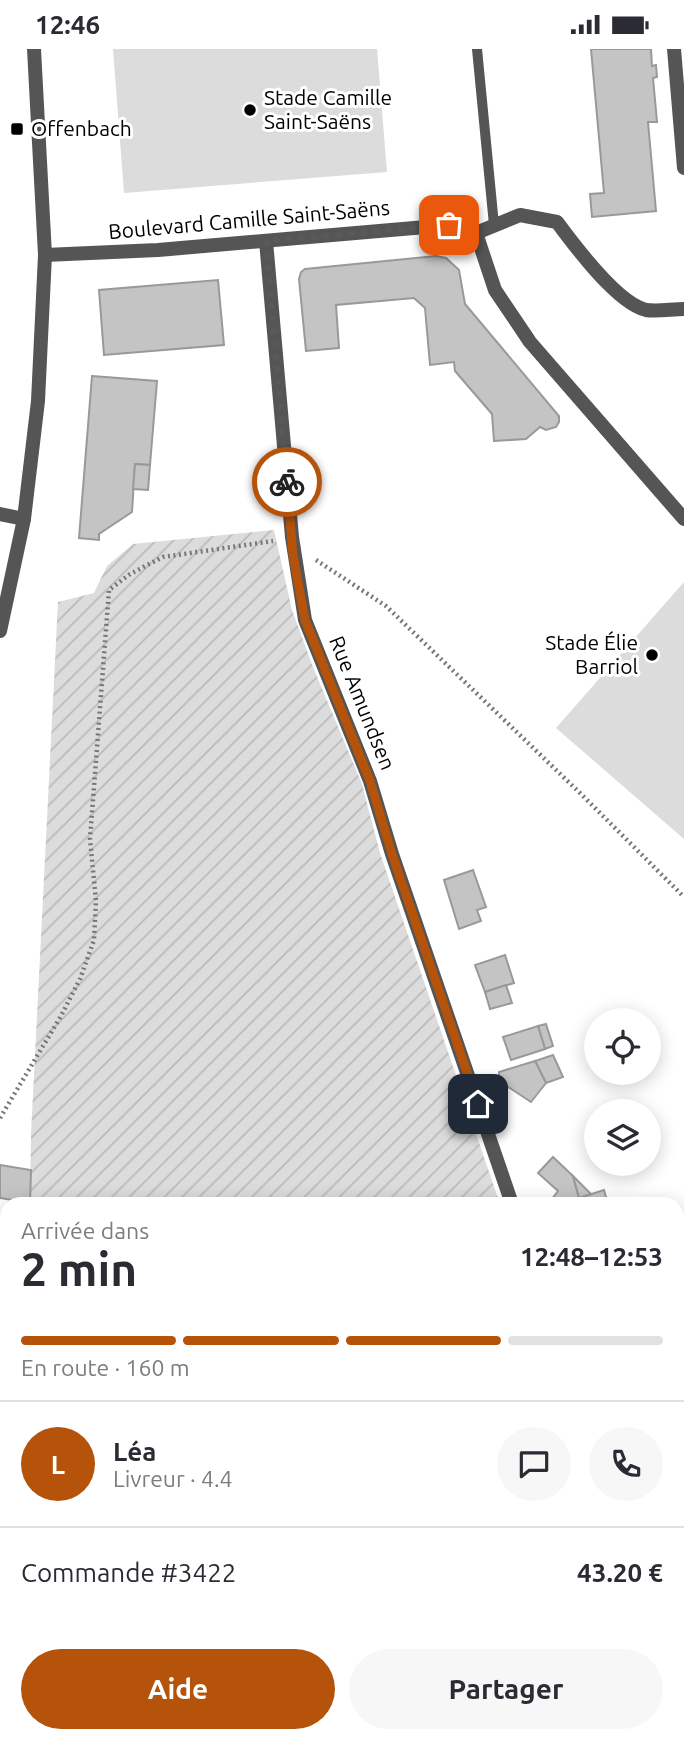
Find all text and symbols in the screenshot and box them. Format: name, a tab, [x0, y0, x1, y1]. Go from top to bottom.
text: 12:46	[35, 10, 100, 39]
place label: Stade Camille Saint-Saëns	[264, 85, 392, 133]
marker: Stade Camille Saint-Saëns	[242, 102, 258, 118]
place label: Offenbach	[31, 116, 132, 140]
marker: Offenbach	[9, 121, 25, 137]
street label: Boulevard Camille Saint-Saëns	[107, 195, 391, 243]
pin	[419, 195, 479, 255]
icon: bag	[430, 206, 468, 244]
courier	[252, 447, 322, 517]
icon: bike	[268, 463, 306, 501]
place label: Stade Élie Barriol	[545, 630, 638, 678]
street label: Rue Amundsen	[325, 632, 401, 773]
marker: Stade Élie Barriol	[644, 647, 660, 663]
map controls	[584, 1008, 661, 1176]
button: locate	[584, 1008, 661, 1085]
pin	[448, 1074, 508, 1134]
icon: home	[459, 1085, 497, 1123]
button: layers	[584, 1099, 661, 1176]
text: Arrivée dans	[21, 1218, 149, 1243]
text: 12:48–12:53	[520, 1242, 663, 1271]
text: 2 min	[21, 1243, 137, 1295]
text: En route · 160 m	[21, 1355, 190, 1380]
button: chat	[497, 1427, 571, 1501]
button: phone	[589, 1427, 663, 1501]
text: Léa	[113, 1437, 156, 1466]
text: L	[51, 1450, 65, 1479]
text: Livreur · 4.4	[113, 1466, 233, 1491]
text: Commande #3422	[21, 1558, 237, 1587]
text: 43.20 €	[577, 1558, 663, 1587]
button: Aide	[21, 1649, 335, 1729]
button: Partager	[349, 1649, 663, 1729]

